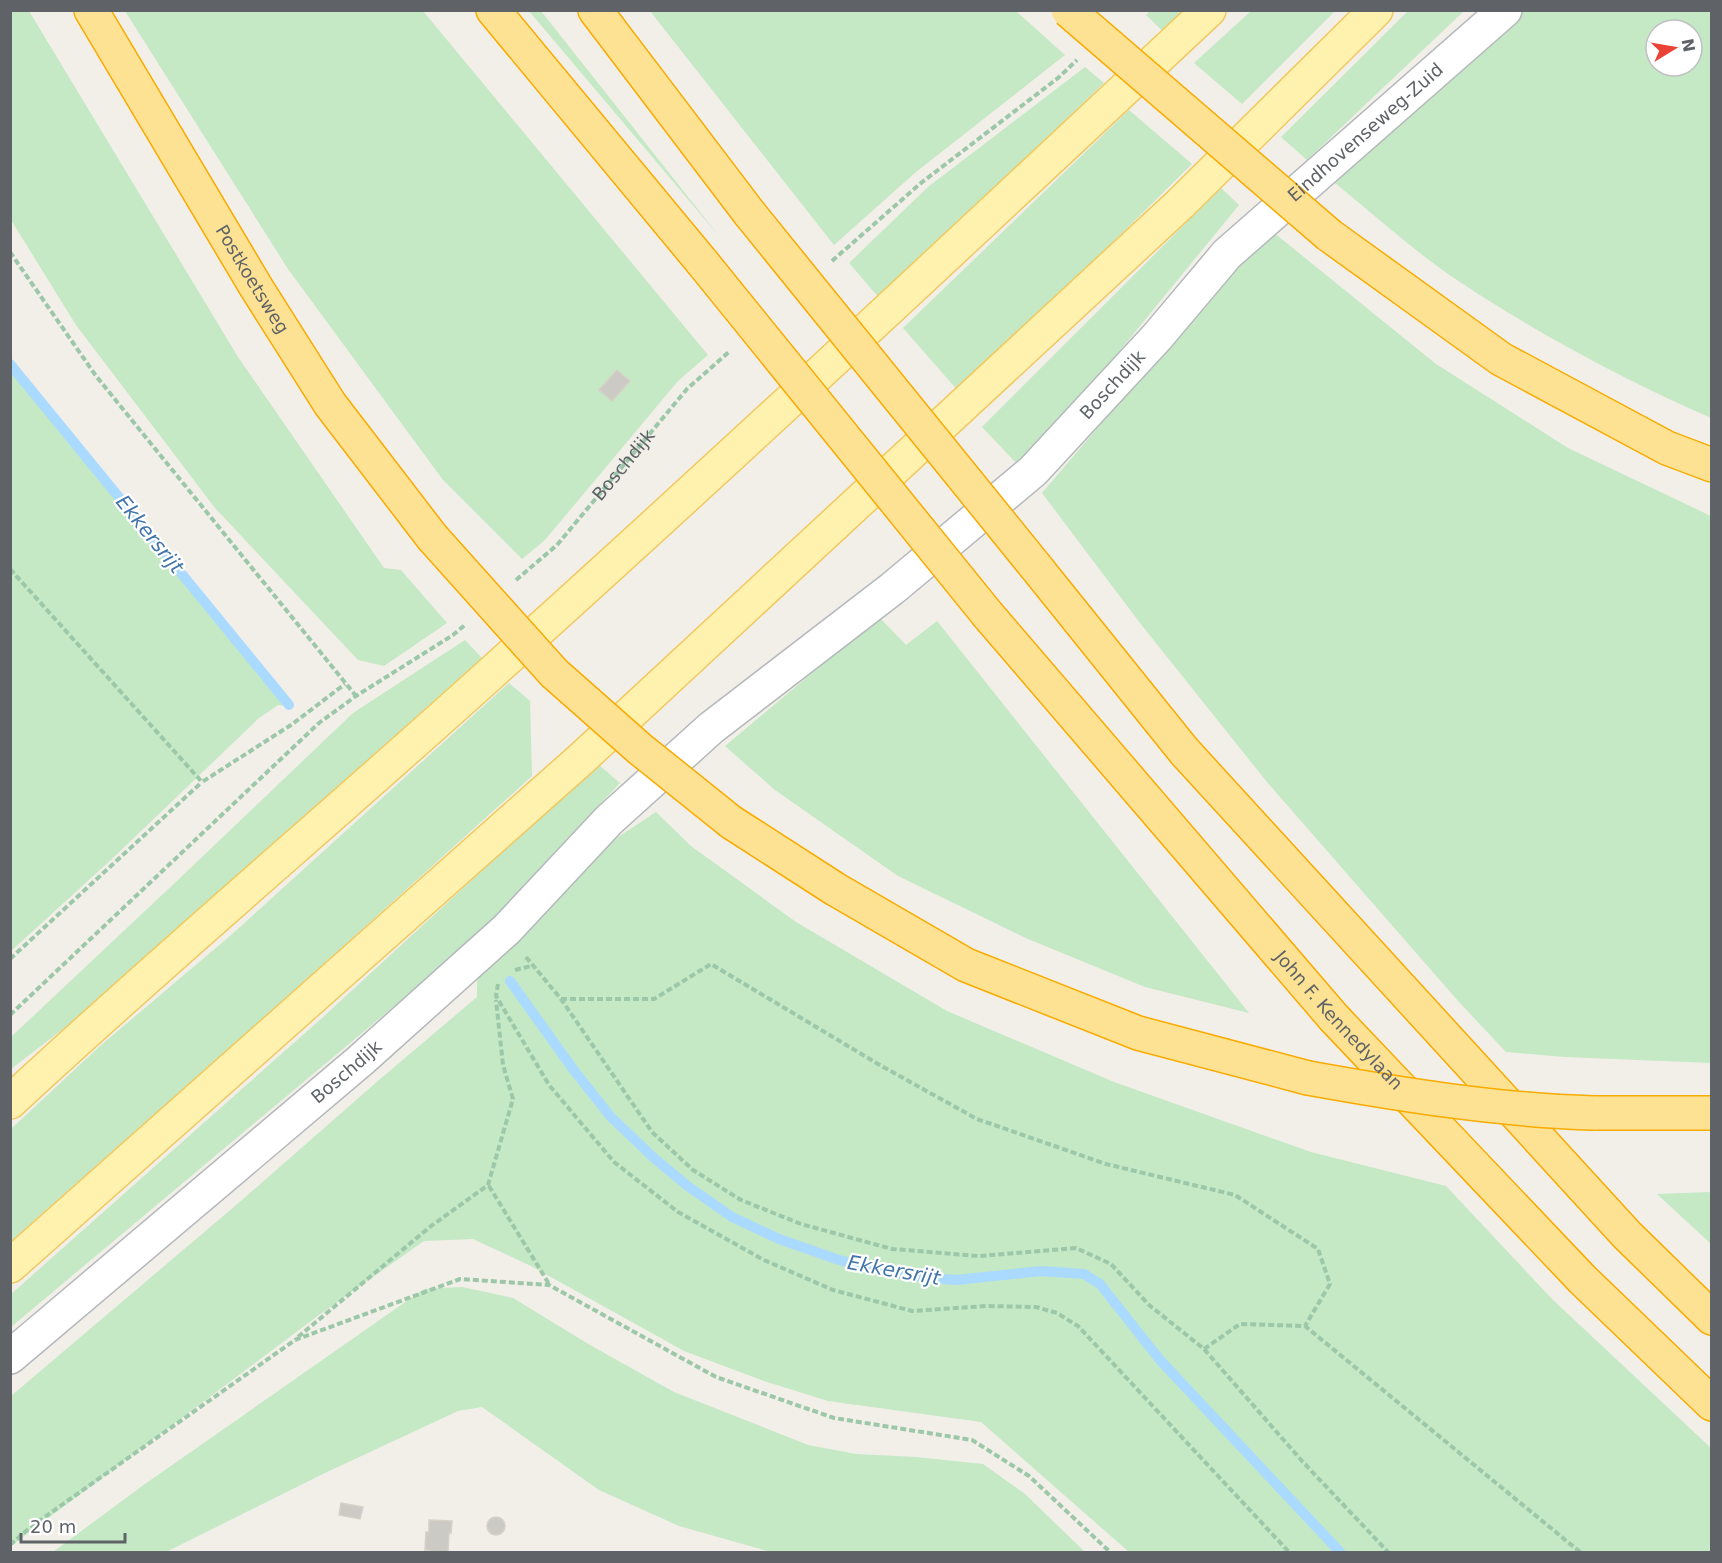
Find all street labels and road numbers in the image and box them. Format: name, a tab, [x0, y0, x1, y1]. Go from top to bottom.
street label: Eindhovenseweg-Zuid	[1283, 59, 1447, 206]
street label: Postkoetsweg	[212, 221, 294, 337]
street label: Boschdijk	[1075, 345, 1150, 423]
street label: Boschdijk	[588, 425, 659, 504]
street label: John F. Kennedylaan	[1270, 945, 1407, 1094]
street label: Boschdijk	[307, 1035, 386, 1108]

